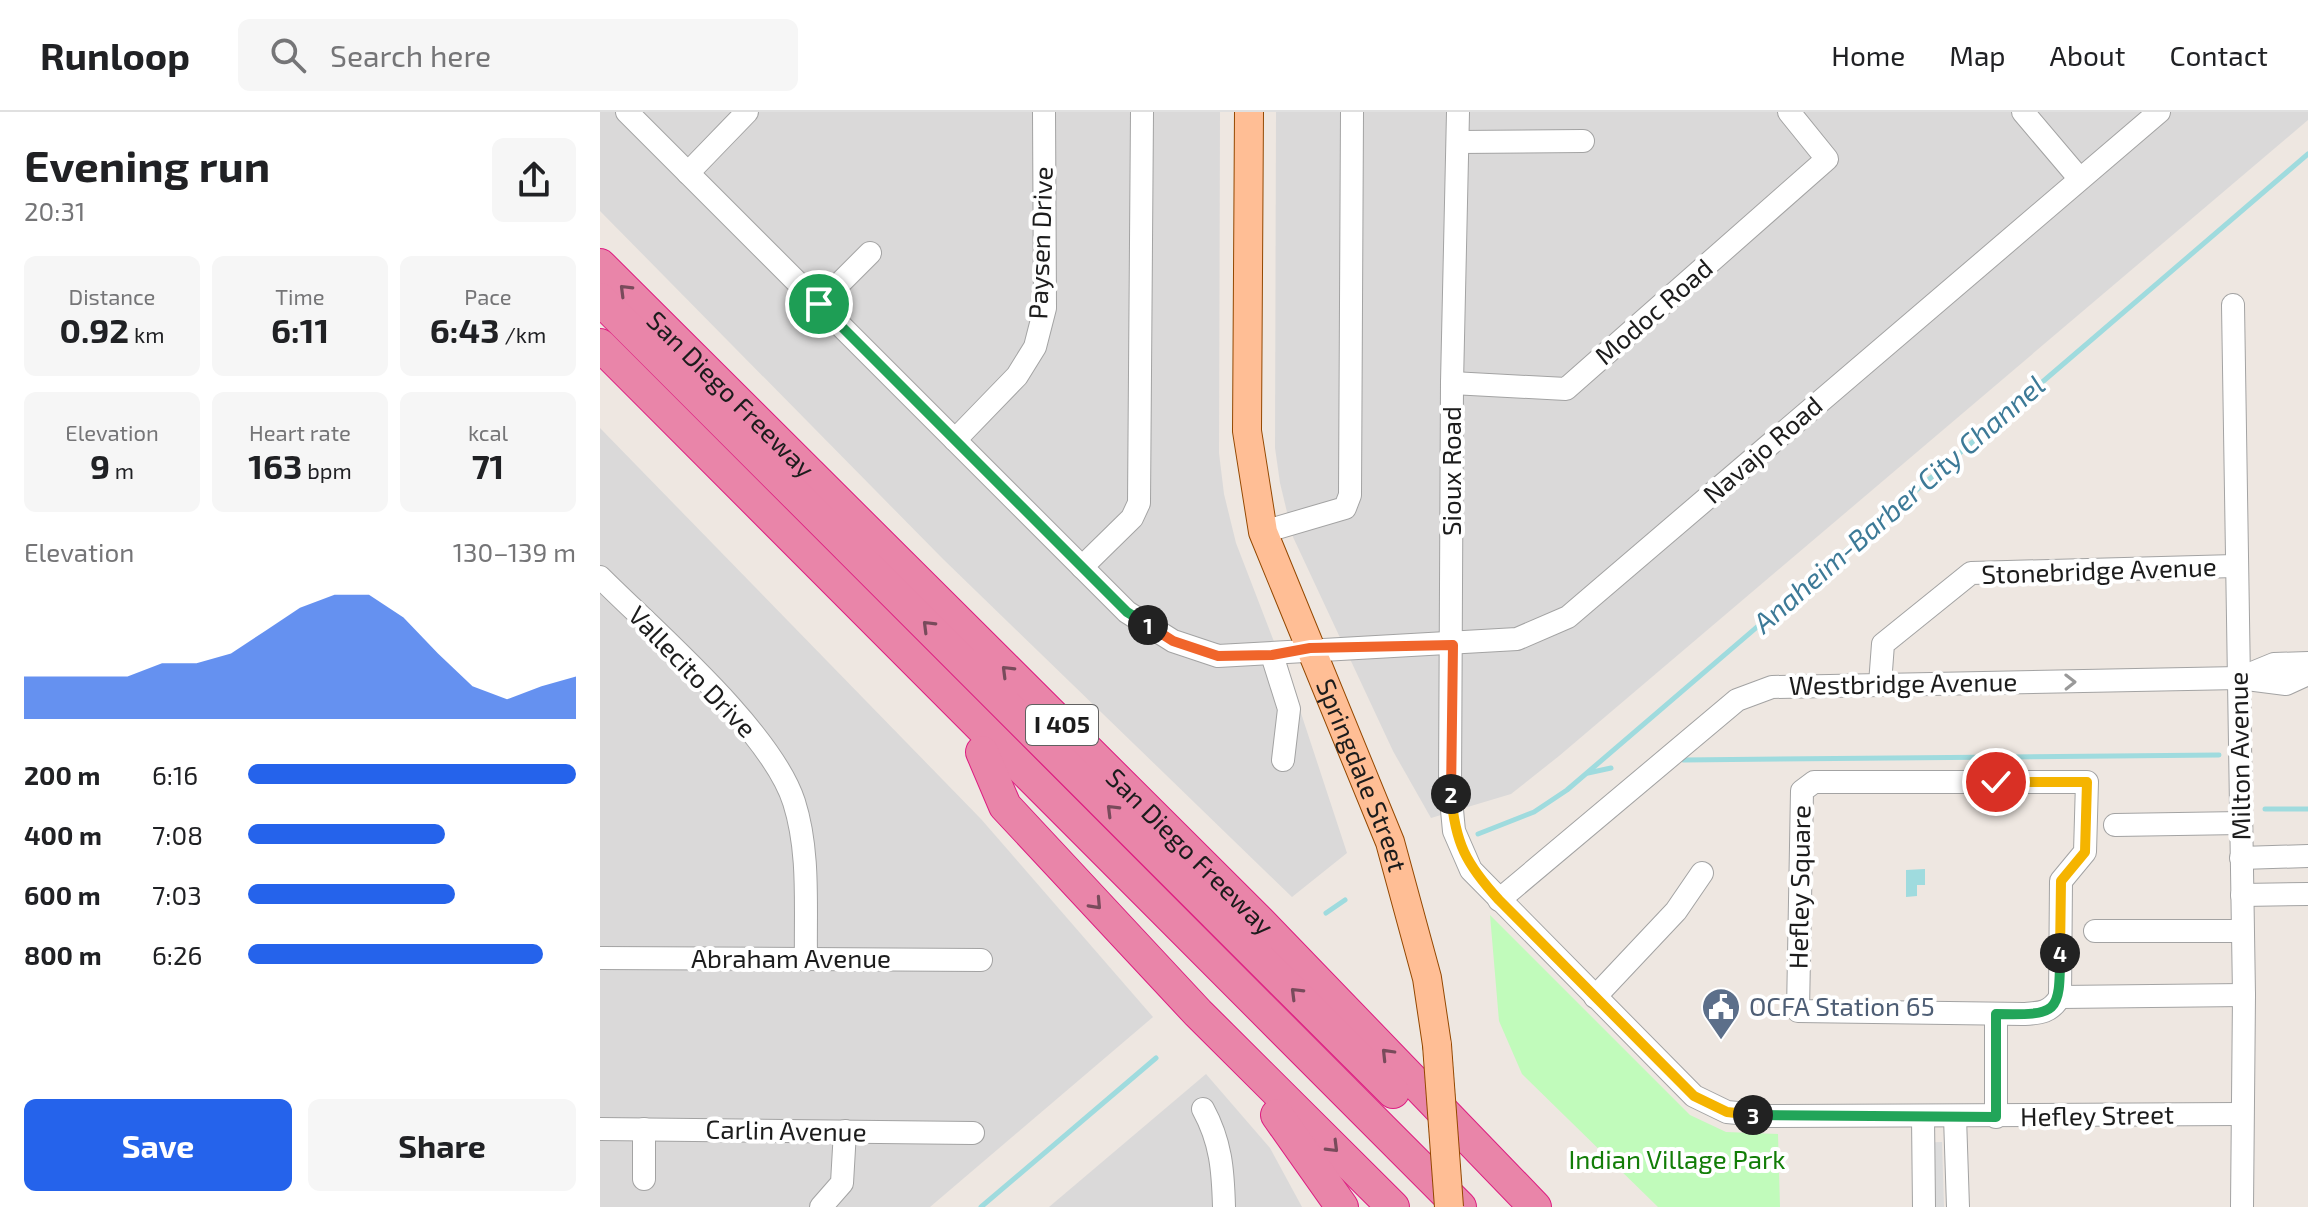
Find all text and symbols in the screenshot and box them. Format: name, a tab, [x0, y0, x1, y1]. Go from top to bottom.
search box	[238, 19, 798, 91]
text: Runloop	[40, 32, 190, 78]
icon: search	[266, 33, 310, 77]
text: Search here	[330, 37, 491, 73]
text: Home	[1831, 38, 1905, 72]
text: Map	[1949, 38, 2006, 72]
text: About	[2050, 38, 2125, 72]
text: Contact	[2169, 38, 2268, 72]
text: Evening run	[24, 138, 270, 191]
button: share	[492, 138, 576, 222]
street label: Paysen Drive	[1021, 166, 1058, 320]
text: 20:31	[24, 195, 85, 226]
street label: Modoc Road	[1588, 251, 1718, 370]
pin	[785, 270, 853, 338]
icon: arrive	[797, 282, 841, 326]
text: Distance	[69, 283, 155, 309]
text: Time	[275, 283, 325, 309]
text: Pace	[464, 283, 512, 309]
one-way arrow	[620, 285, 634, 299]
street label: San Diego Freeway	[641, 304, 822, 484]
text: 0.92	[60, 309, 129, 350]
text: 6:11	[271, 309, 329, 350]
text: 6:43	[430, 309, 499, 350]
text: km	[129, 321, 164, 347]
text: /km	[499, 321, 546, 347]
water label: Anaheim-Barber City Channel	[1745, 367, 2051, 640]
street label: Navajo Road	[1696, 389, 1828, 509]
street label: Sioux Road	[1435, 406, 1466, 536]
text: Elevation	[65, 419, 159, 445]
text: Heart rate	[249, 419, 351, 445]
text: kcal	[468, 419, 508, 445]
text: 9	[90, 445, 110, 486]
text: 163	[248, 445, 302, 486]
text: 71	[472, 445, 504, 486]
text: m	[110, 457, 134, 483]
text: bpm	[302, 457, 352, 483]
text: Elevation	[24, 536, 134, 567]
text: 130–139 m	[453, 536, 576, 567]
street label: Stonebridge Avenue	[1981, 550, 2217, 589]
street label: Vallecito Drive	[623, 599, 763, 743]
pin: 1	[1128, 605, 1168, 645]
text: 1	[1143, 612, 1153, 638]
one-way arrow	[923, 621, 937, 635]
street label: Westbridge Avenue	[1788, 665, 2017, 700]
one-way arrow	[1002, 666, 1016, 680]
street label: Milton Avenue	[2222, 671, 2255, 841]
one-way arrow	[2064, 673, 2077, 690]
street label: Springdale Street	[1311, 674, 1414, 875]
road number: I 405	[1026, 705, 1098, 745]
pin	[1962, 748, 2030, 816]
text: 200 m	[24, 759, 100, 790]
text: 6:16	[152, 759, 198, 790]
icon: check	[1974, 760, 2018, 804]
street label: San Diego Freeway	[1101, 761, 1281, 941]
pin: 2	[1431, 774, 1471, 814]
text: 2	[1445, 781, 1457, 807]
one-way arrow	[1107, 804, 1121, 819]
street label: Hefley Square	[1782, 805, 1815, 969]
text: 400 m	[24, 819, 102, 850]
text: 7:08	[152, 819, 203, 850]
text: 600 m	[24, 879, 101, 910]
text: 7:03	[152, 879, 202, 910]
one-way arrow	[1087, 894, 1101, 909]
pin: 4	[2040, 933, 2080, 973]
text: 800 m	[24, 939, 102, 970]
text: 6:26	[152, 939, 203, 970]
text: 4	[2053, 940, 2067, 966]
street label: Abraham Avenue	[691, 942, 891, 973]
public building icon: OCFA Station 65	[1700, 986, 1742, 1041]
one-way arrow	[1291, 988, 1305, 1002]
place label: OCFA Station 65	[1749, 990, 1935, 1021]
one-way arrow	[1382, 1049, 1397, 1063]
pin: 3	[1733, 1095, 1773, 1135]
street label: Hefley Street	[2020, 1098, 2174, 1131]
button: Save	[24, 1099, 292, 1191]
button: Share	[308, 1099, 576, 1191]
text: 3	[1747, 1102, 1759, 1128]
street label: Carlin Avenue	[705, 1113, 867, 1146]
one-way arrow	[1324, 1137, 1338, 1152]
park label: Indian Village Park	[1568, 1143, 1786, 1174]

